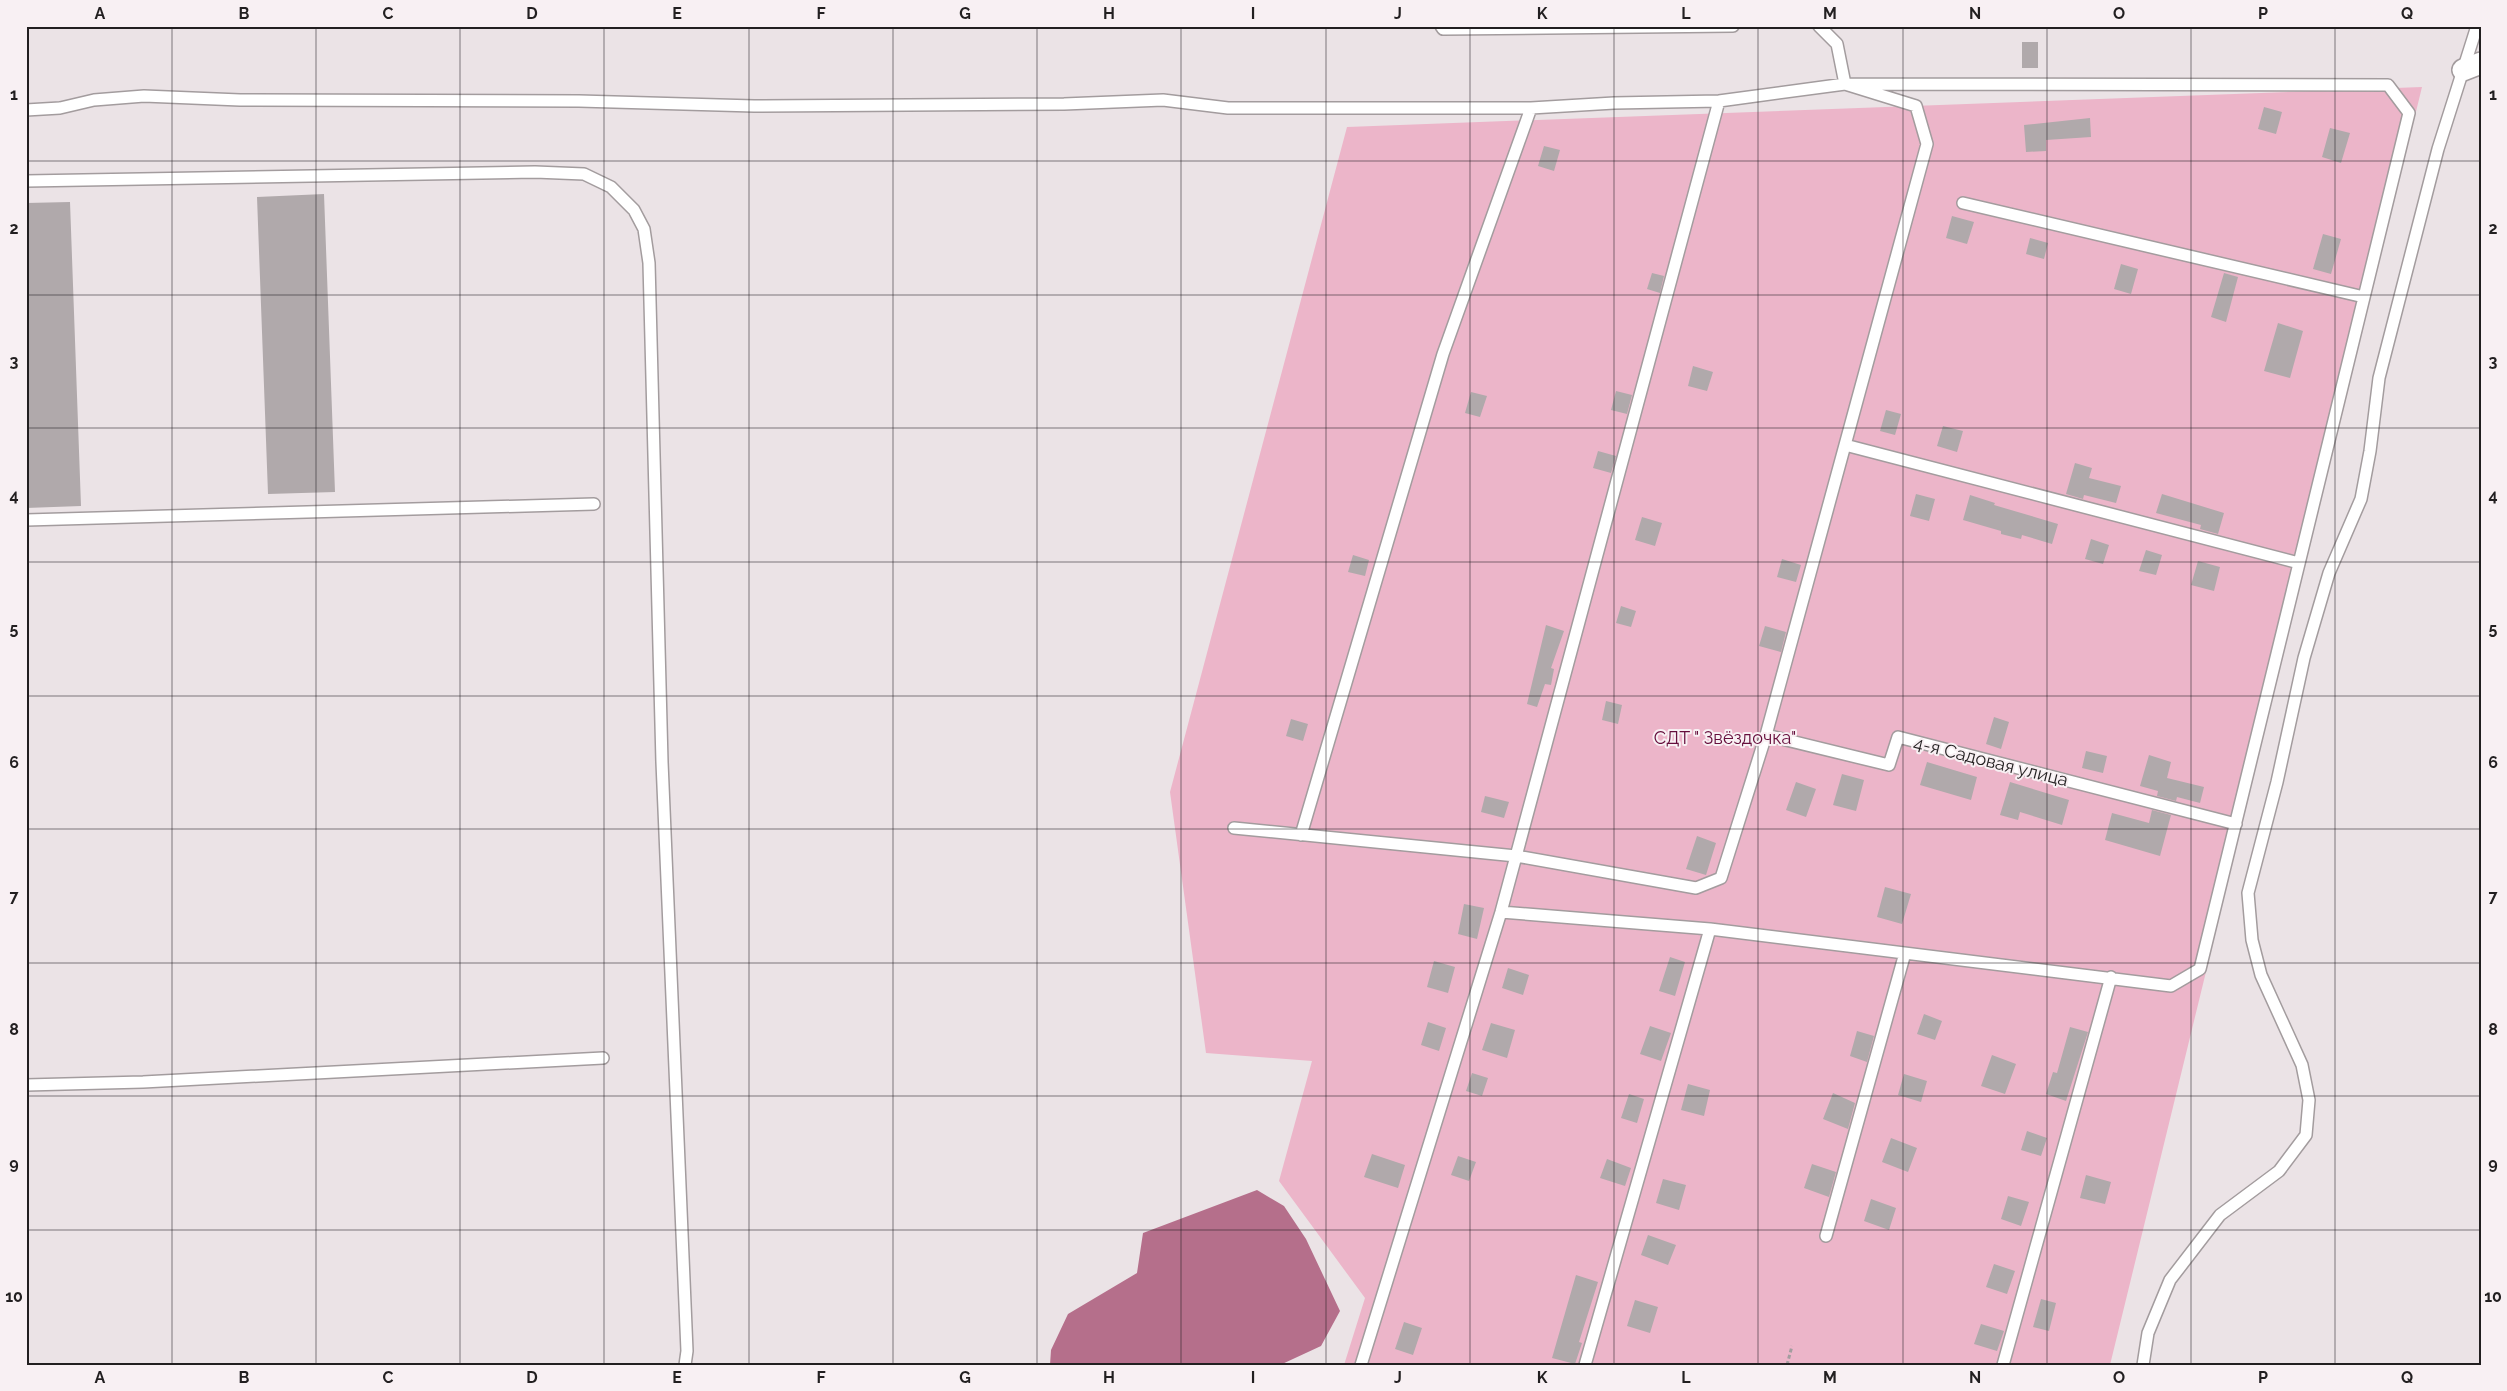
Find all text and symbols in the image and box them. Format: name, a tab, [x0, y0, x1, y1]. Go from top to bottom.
text: A	[95, 4, 106, 23]
text: B	[239, 4, 250, 23]
text: C	[383, 4, 394, 23]
text: D	[526, 4, 538, 23]
text: E	[672, 4, 682, 23]
text: F	[816, 4, 826, 23]
text: G	[959, 4, 971, 23]
text: H	[1103, 4, 1115, 23]
text: I	[1251, 4, 1255, 23]
text: J	[1394, 4, 1402, 23]
text: K	[1537, 4, 1548, 23]
text: L	[1681, 4, 1691, 23]
text: M	[1823, 4, 1837, 23]
text: N	[1969, 4, 1981, 23]
text: O	[2113, 4, 2125, 23]
text: P	[2258, 4, 2268, 23]
text: Q	[2401, 4, 2413, 23]
text: 1	[10, 85, 18, 104]
text: 1	[2489, 85, 2497, 104]
text: 2	[9, 219, 19, 238]
text: 2	[2488, 219, 2498, 238]
text: 3	[10, 352, 19, 371]
text: 3	[2489, 352, 2498, 371]
text: 4	[9, 486, 19, 505]
text: 4	[2488, 486, 2498, 505]
text: 5	[10, 619, 19, 638]
text: 5	[2489, 619, 2498, 638]
park label: СДТ " Звёздочка"	[1654, 727, 1796, 748]
street label: 4-я Садовая улица	[1912, 732, 2070, 790]
text: 6	[9, 753, 19, 772]
text: 6	[2488, 753, 2498, 772]
text: 7	[10, 887, 19, 906]
text: 7	[2489, 887, 2498, 906]
text: 8	[9, 1020, 19, 1039]
text: 8	[2488, 1020, 2498, 1039]
text: 9	[9, 1154, 19, 1173]
text: 9	[2488, 1154, 2498, 1173]
text: 10	[5, 1287, 23, 1306]
text: 10	[2484, 1287, 2502, 1306]
text: A	[95, 1368, 106, 1387]
text: B	[239, 1368, 250, 1387]
text: C	[383, 1368, 394, 1387]
text: D	[526, 1368, 538, 1387]
text: E	[672, 1368, 682, 1387]
text: F	[816, 1368, 826, 1387]
text: G	[959, 1368, 971, 1387]
text: H	[1103, 1368, 1115, 1387]
text: I	[1251, 1368, 1255, 1387]
text: J	[1394, 1368, 1402, 1387]
text: K	[1537, 1368, 1548, 1387]
text: L	[1681, 1368, 1691, 1387]
text: M	[1823, 1368, 1837, 1387]
text: N	[1969, 1368, 1981, 1387]
text: O	[2113, 1368, 2125, 1387]
text: P	[2258, 1368, 2268, 1387]
text: Q	[2401, 1368, 2413, 1387]

